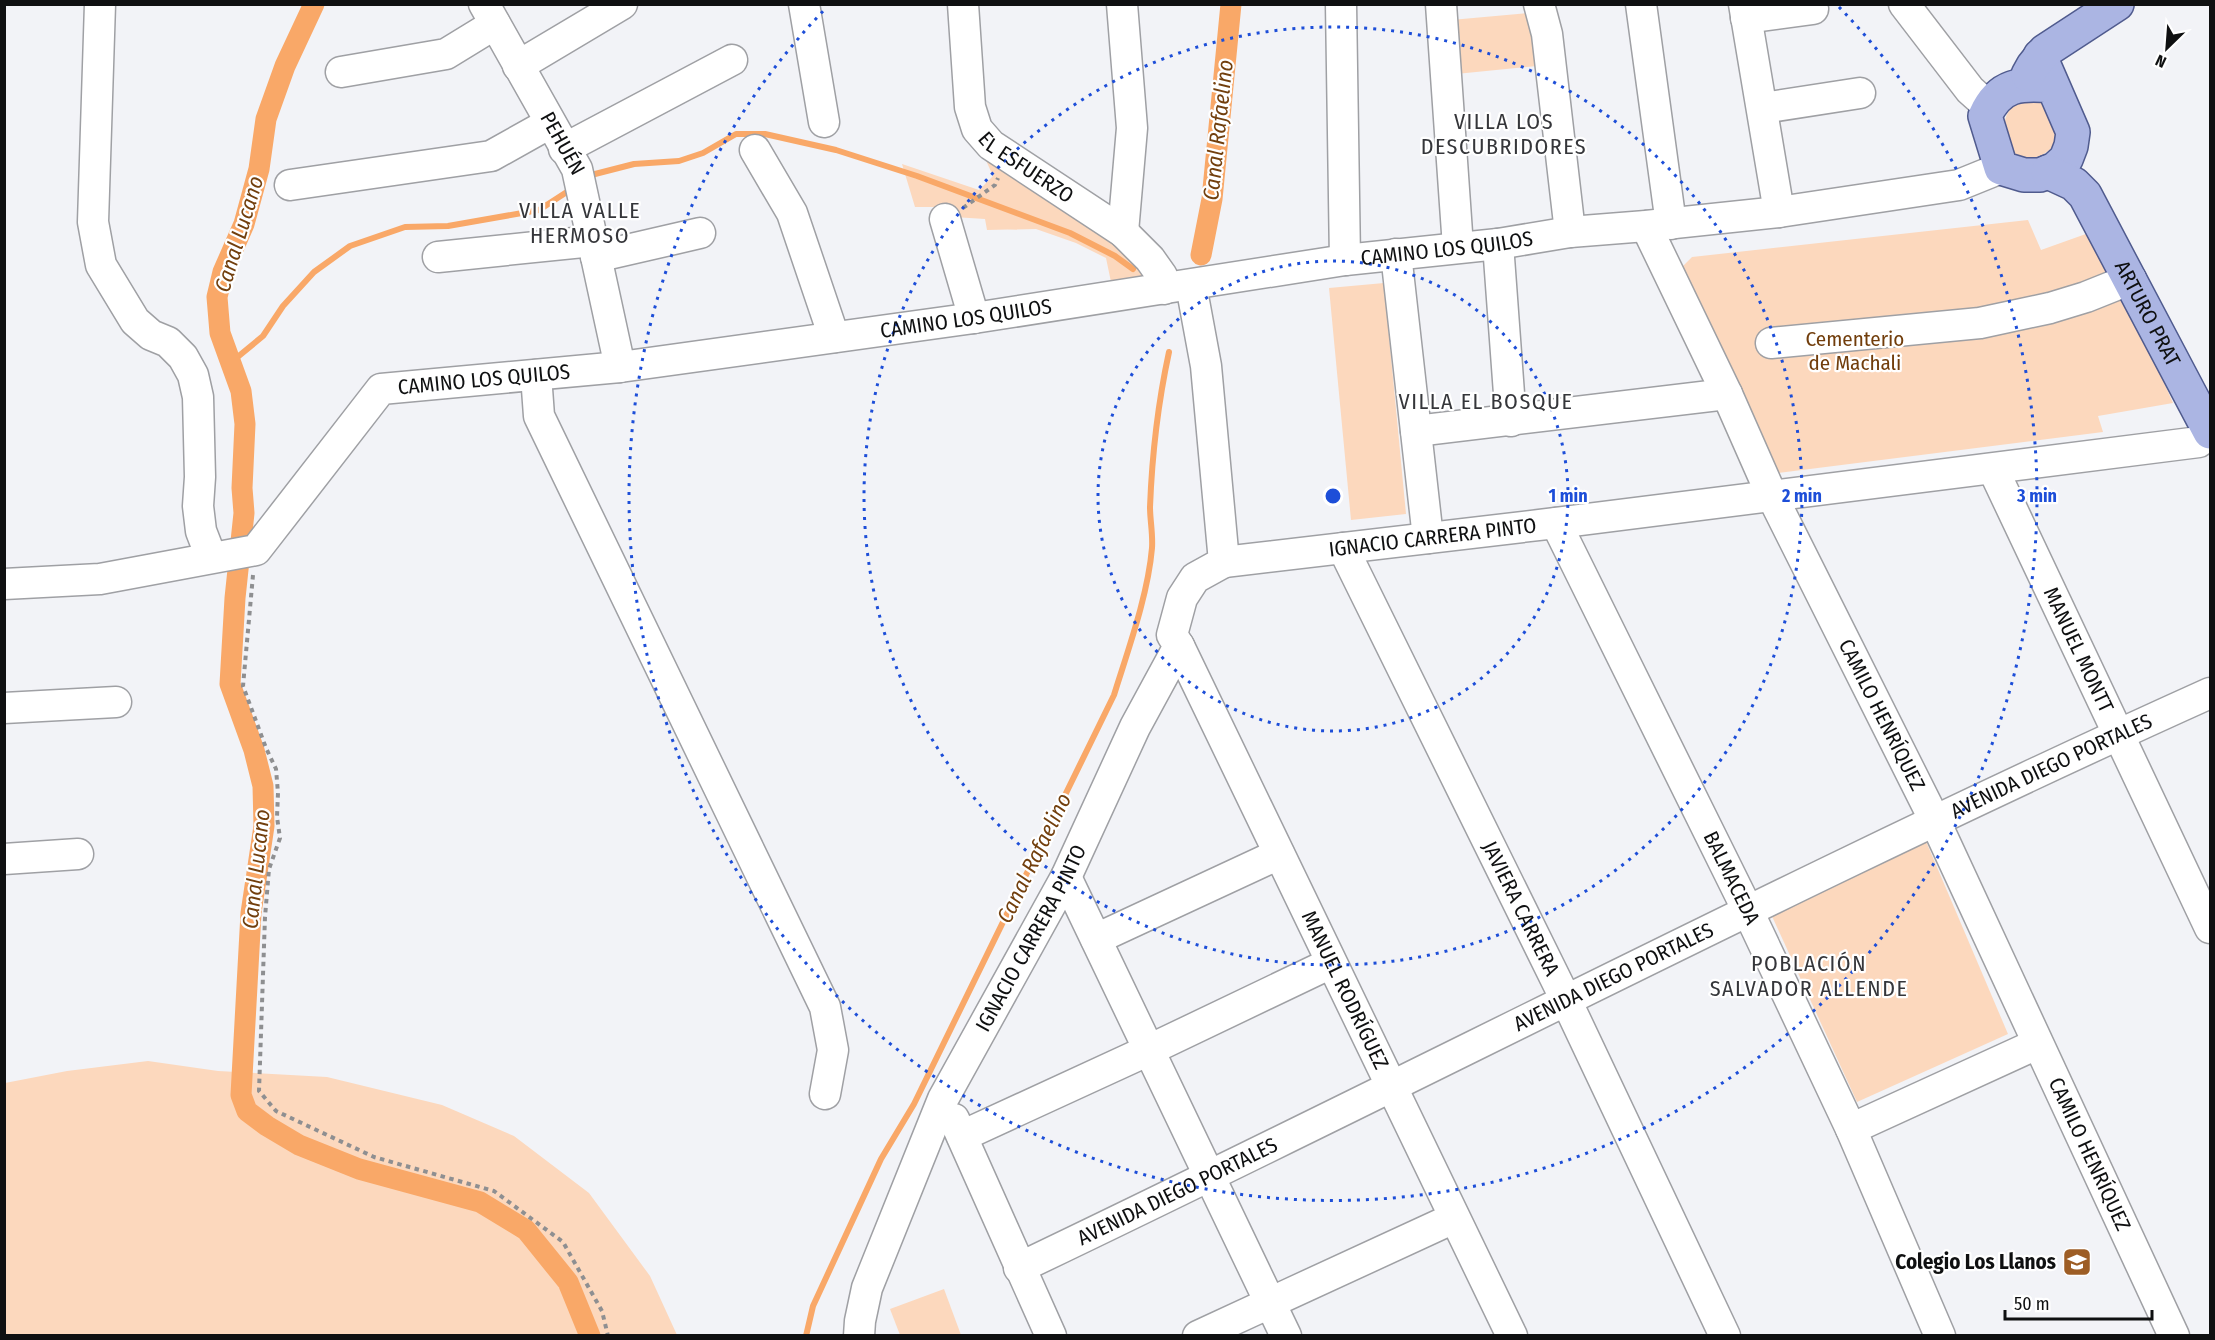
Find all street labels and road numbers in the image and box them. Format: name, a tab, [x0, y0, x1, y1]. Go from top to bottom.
street label: PEHUÉN	[534, 107, 591, 180]
street label: EL ESFUERZO	[972, 126, 1078, 209]
street label: CAMINO LOS QUILOS	[1360, 225, 1535, 271]
street label: ARTURO PRAT	[2109, 256, 2186, 371]
street label: CAMINO LOS QUILOS	[879, 293, 1054, 344]
street label: CAMINO LOS QUILOS	[397, 359, 571, 400]
street label: IGNACIO CARRERA PINTO	[1327, 512, 1538, 563]
street label: MANUEL MONTT	[2038, 583, 2119, 717]
street label: CAMILO HENRÍQUEZ	[1833, 635, 1931, 795]
street label: AVENIDA DIEGO PORTALES	[1946, 708, 2156, 824]
street label: BALMACEDA	[1698, 827, 1766, 929]
street label: JAVIERA CARRERA	[1477, 837, 1565, 980]
street label: IGNACIO CARRERA PINTO	[970, 841, 1092, 1036]
street label: MANUEL RODRÍGUEZ	[1296, 907, 1394, 1074]
street label: AVENIDA DIEGO PORTALES	[1509, 917, 1718, 1037]
street label: CAMILO HENRÍQUEZ	[2043, 1073, 2136, 1235]
street label: AVENIDA DIEGO PORTALES	[1073, 1132, 1282, 1251]

